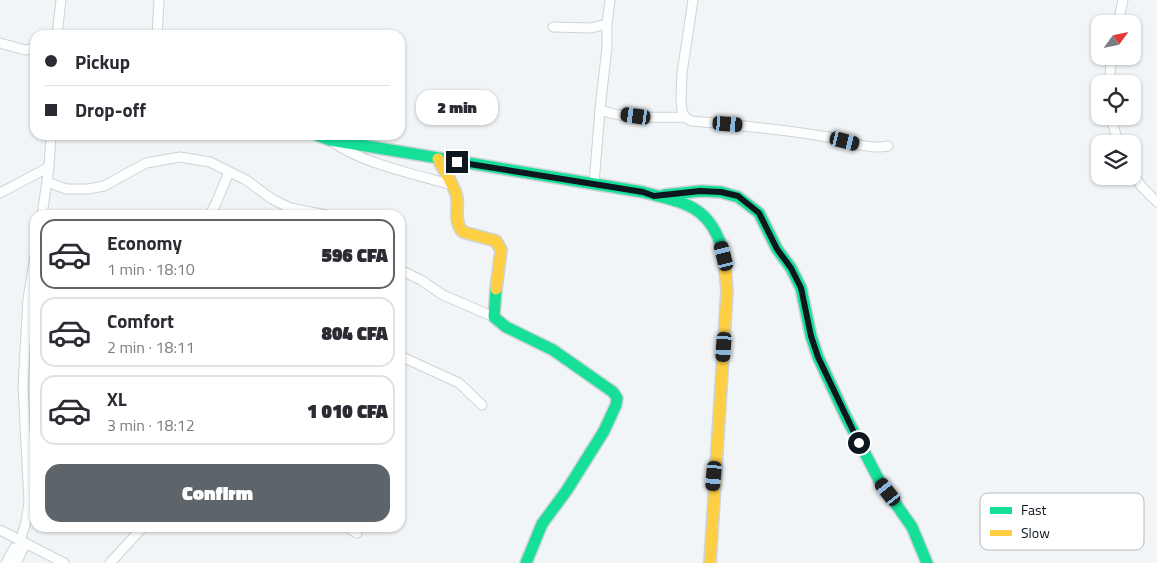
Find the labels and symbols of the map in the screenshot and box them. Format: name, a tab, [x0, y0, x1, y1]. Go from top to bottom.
north arrow	[1091, 15, 1141, 65]
callout: 2 min	[416, 90, 498, 124]
car	[620, 106, 651, 126]
car	[712, 115, 743, 133]
car	[828, 130, 861, 152]
route end	[446, 151, 468, 173]
car	[713, 240, 734, 272]
car	[715, 332, 732, 362]
route start	[848, 432, 870, 454]
car	[705, 460, 722, 492]
car	[872, 476, 903, 508]
legend	[980, 493, 1144, 550]
text: Fast	[1021, 499, 1046, 520]
text: Slow	[1021, 522, 1050, 543]

